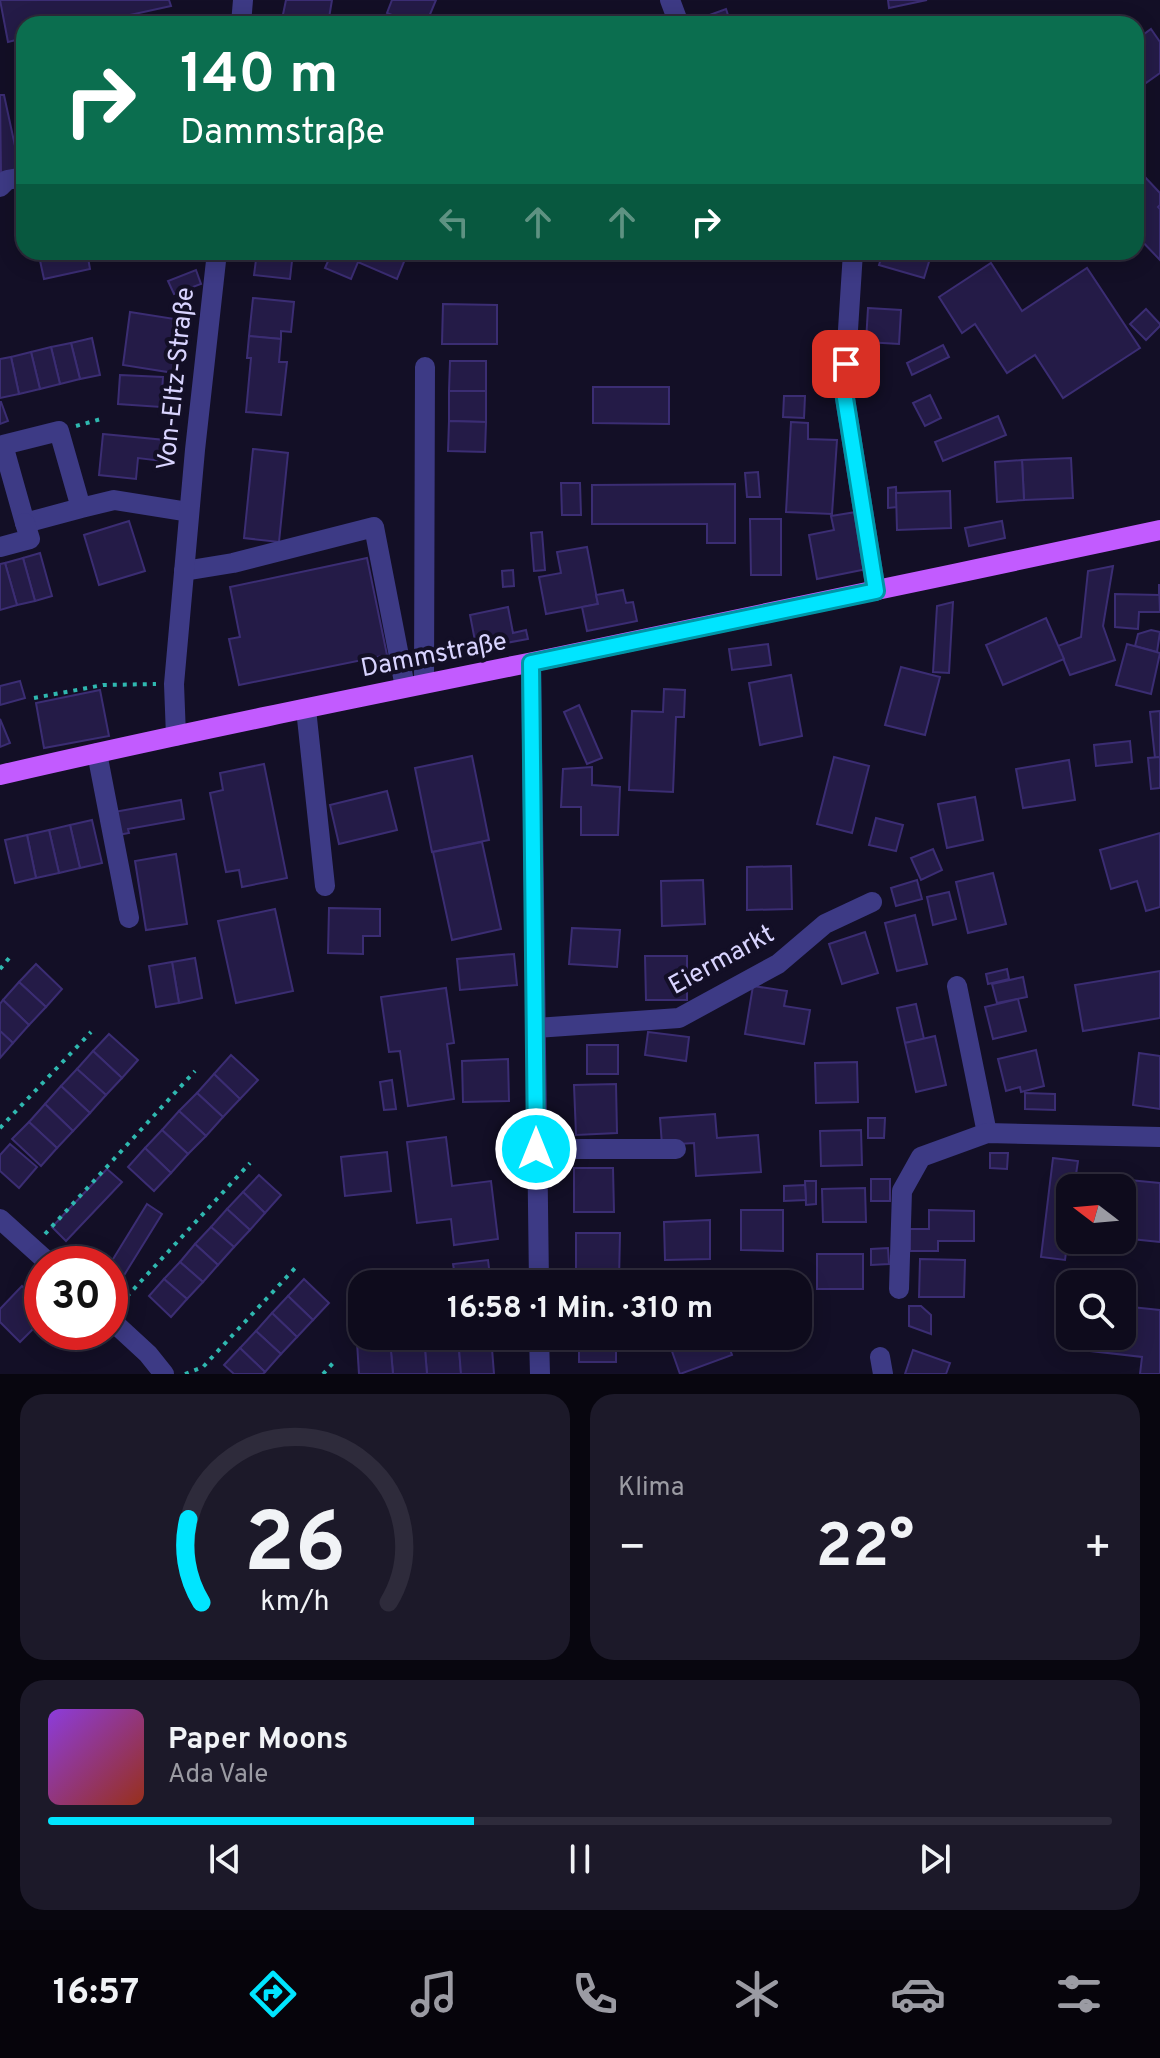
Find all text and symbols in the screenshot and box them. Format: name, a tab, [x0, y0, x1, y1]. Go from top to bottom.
text: 140 m	[180, 42, 338, 112]
icon: right	[48, 48, 152, 152]
text: Dammstraße	[180, 111, 385, 157]
icon: left	[432, 200, 476, 244]
icon: ahead	[516, 200, 560, 244]
icon: ahead	[600, 200, 644, 244]
icon: right	[684, 200, 728, 244]
street label: Von-Eltz-Straße	[151, 286, 203, 472]
pin	[812, 330, 880, 398]
icon: arrive	[824, 342, 868, 386]
street label: Dammstraße	[358, 626, 510, 686]
street label: Eiermarkt	[663, 918, 781, 1004]
position arrow	[494, 1107, 578, 1191]
north arrow	[1056, 1174, 1136, 1254]
map controls	[1056, 1174, 1136, 1350]
speed limit sign: 30	[24, 1246, 128, 1350]
button: search	[1056, 1270, 1136, 1350]
text: 16:58 · 1 Min. · 310 m	[447, 1291, 713, 1328]
text: Klima	[618, 1472, 684, 1505]
text: 26	[244, 1496, 346, 1601]
text: 22°	[816, 1512, 914, 1588]
text: −	[618, 1522, 646, 1578]
text: +	[1084, 1522, 1112, 1578]
text: km/h	[260, 1585, 330, 1621]
text: Paper Moons	[168, 1722, 348, 1759]
text: Ada Vale	[168, 1759, 268, 1792]
icon: previous	[203, 1837, 247, 1881]
icon: pause	[558, 1837, 602, 1881]
icon: next	[913, 1837, 957, 1881]
icon: directions	[245, 1966, 301, 2022]
icon: music	[406, 1966, 462, 2022]
icon: phone	[567, 1966, 623, 2022]
icon: climate	[729, 1966, 785, 2022]
icon: car	[890, 1966, 946, 2022]
icon: filters	[1051, 1966, 1107, 2022]
text: 16:57	[53, 1971, 139, 2017]

